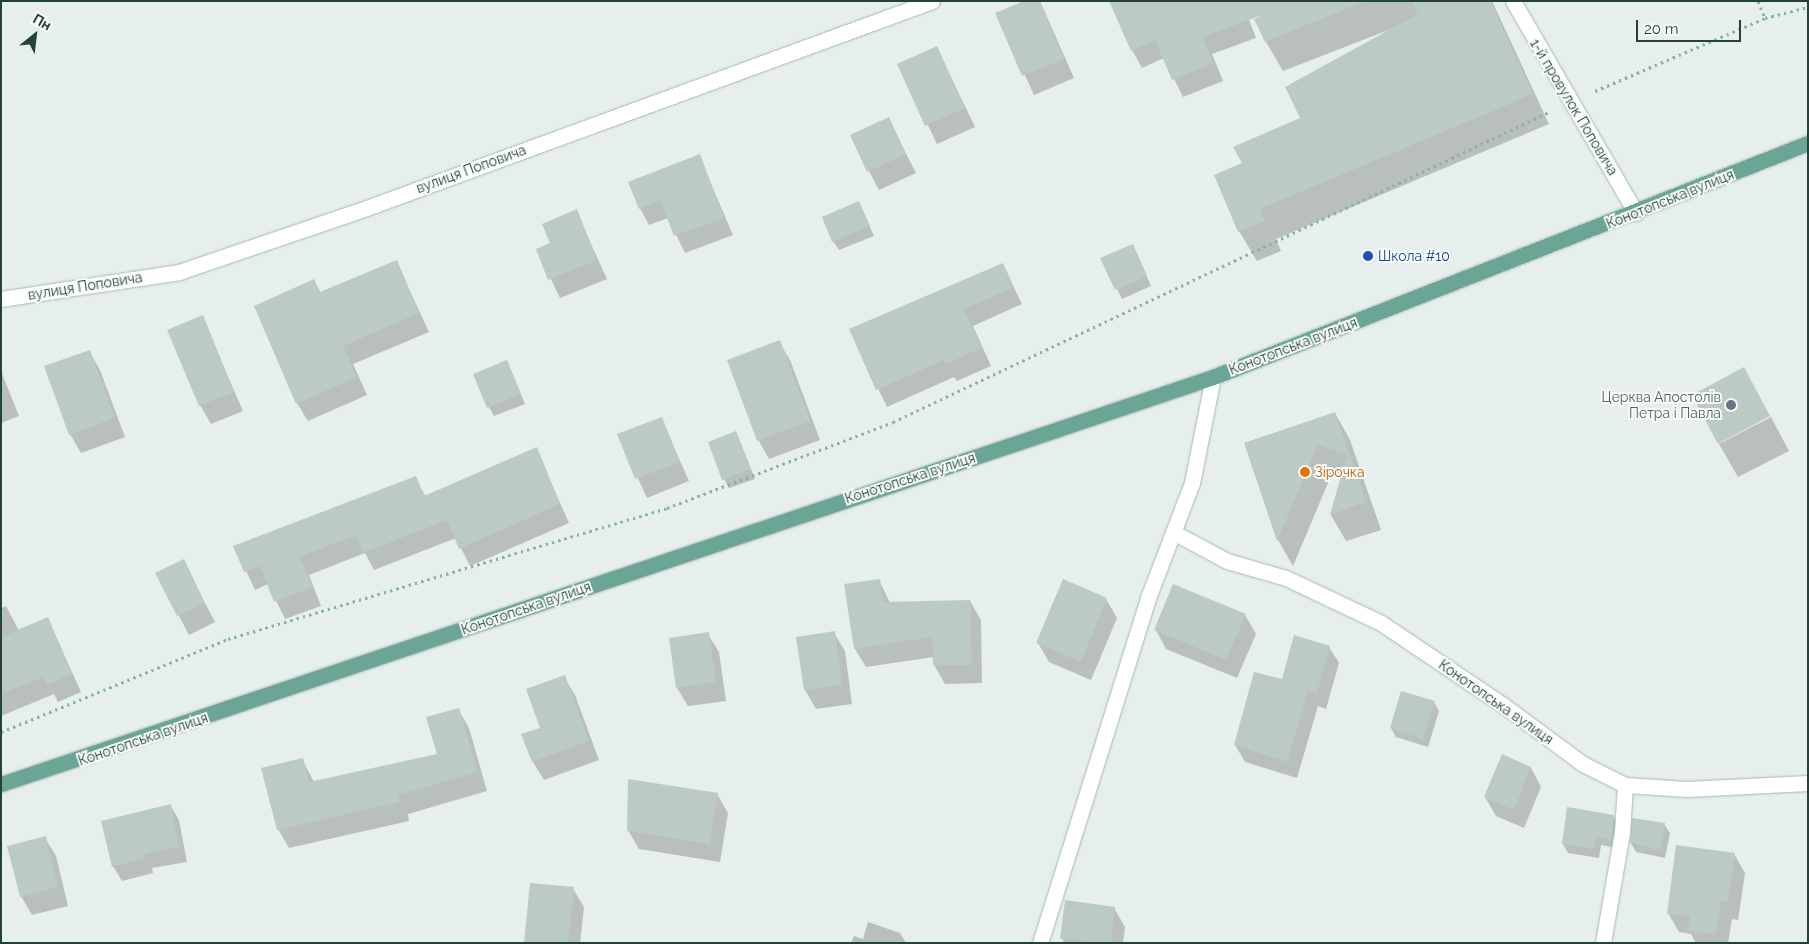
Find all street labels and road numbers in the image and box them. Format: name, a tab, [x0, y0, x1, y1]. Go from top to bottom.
street label: 1-й провулок Поповича	[1527, 36, 1621, 178]
street label: вулиця Поповича	[414, 141, 528, 197]
street label: Конотопська вулиця	[1604, 166, 1736, 232]
street label: вулиця Поповича	[27, 269, 143, 303]
street label: Конотопська вулиця	[1227, 314, 1359, 378]
street label: Конотопська вулиця	[843, 449, 977, 507]
street label: Конотопська вулиця	[459, 578, 593, 638]
street label: Конотопська вулиця	[1436, 656, 1556, 748]
street label: Конотопська вулиця	[76, 709, 210, 769]

